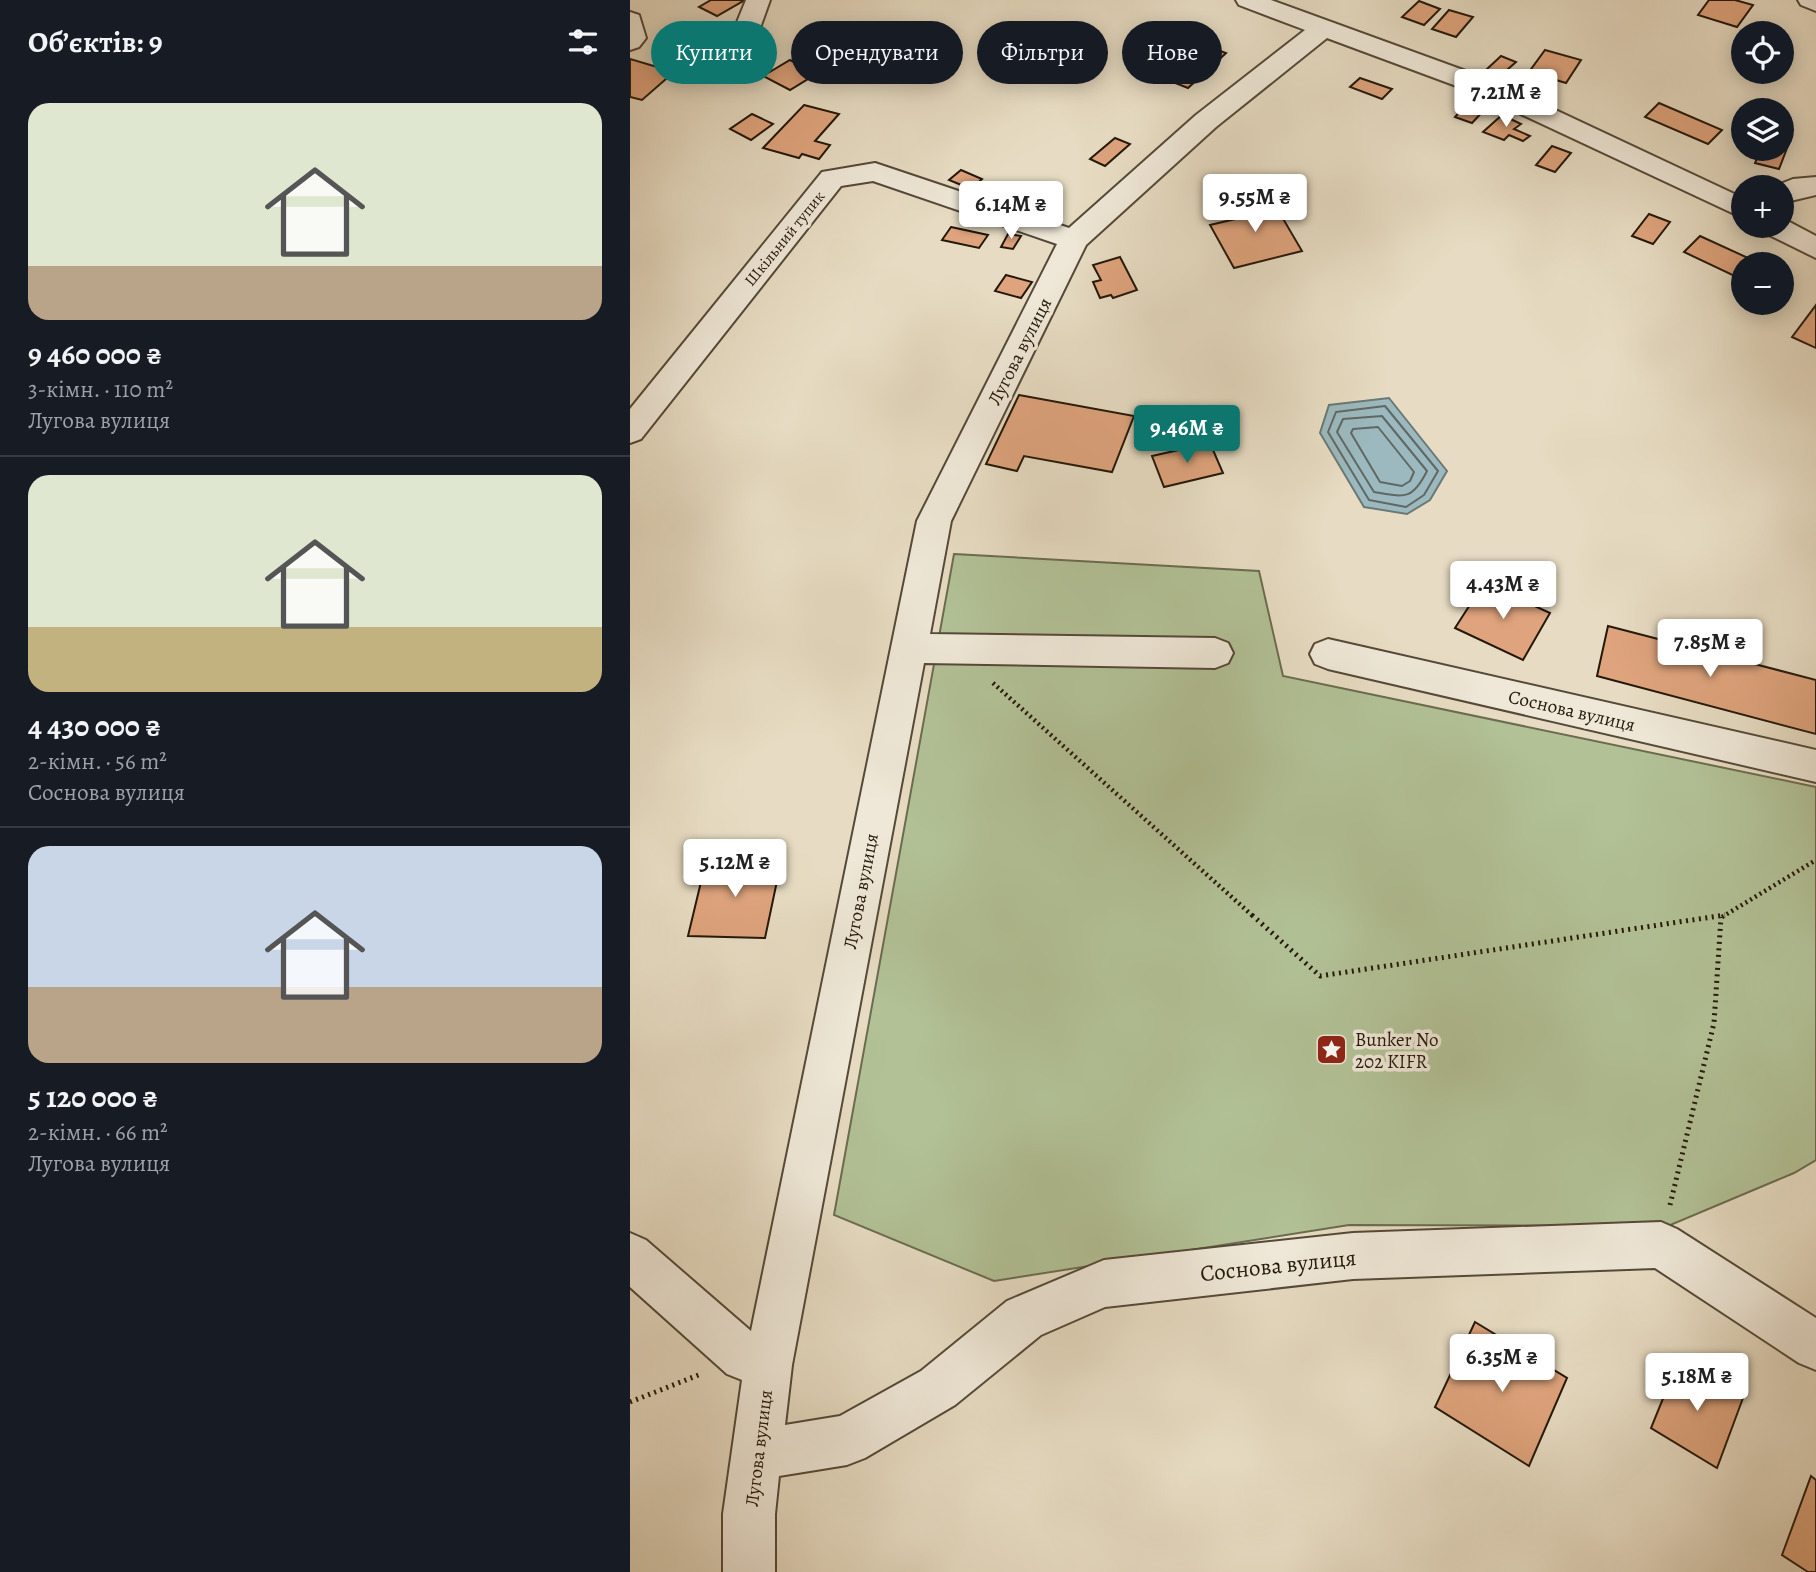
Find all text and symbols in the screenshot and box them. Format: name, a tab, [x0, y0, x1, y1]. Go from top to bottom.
chip: Купити	[651, 21, 777, 84]
chip: Орендувати	[791, 21, 963, 84]
chip: Фільтри	[977, 21, 1108, 84]
chip: Нове	[1122, 21, 1222, 84]
map controls	[1731, 21, 1794, 315]
button: locate	[1731, 21, 1794, 84]
text: Об’єктів: 9	[28, 22, 163, 62]
icon: filters	[564, 23, 602, 61]
pin: 7.21M ₴	[1441, 69, 1571, 129]
text: 7.21M ₴	[1470, 76, 1542, 107]
button: layers	[1731, 98, 1794, 161]
icon: home	[252, 149, 378, 275]
pin: 9.55M ₴	[1190, 174, 1320, 234]
button: +	[1731, 175, 1794, 238]
text: 9.55M ₴	[1219, 181, 1291, 212]
pin: 6.14M ₴	[946, 182, 1076, 241]
street label: Шкільний тупик	[739, 186, 830, 291]
text: 6.14M ₴	[975, 188, 1047, 219]
button: −	[1731, 252, 1794, 315]
street label: Лугова вулиця	[982, 293, 1058, 410]
text: 9 460 000 ₴	[28, 334, 162, 374]
text: 3-кімн. · 110 m²	[28, 374, 173, 405]
text: Лугова вулиця	[28, 405, 170, 436]
pin: 9.46M ₴	[1122, 406, 1252, 465]
text: 9.46M ₴	[1150, 412, 1224, 443]
icon: home	[252, 521, 378, 647]
pin: 4.43M ₴	[1438, 562, 1568, 621]
text: 4.43M ₴	[1466, 568, 1540, 599]
pin: 7.85M ₴	[1645, 620, 1775, 679]
text: 7.85M ₴	[1674, 626, 1746, 657]
street label: Соснова вулиця	[1506, 684, 1638, 738]
text: 4 430 000 ₴	[28, 706, 161, 746]
text: 2-кімн. · 56 m²	[28, 746, 167, 777]
text: Соснова вулиця	[28, 777, 185, 808]
street label: Лугова вулиця	[837, 831, 885, 951]
pin: 5.12M ₴	[670, 839, 800, 899]
text: 5.12M ₴	[699, 846, 771, 877]
icon: home	[252, 892, 378, 1018]
place label: Bunker No 202 KIFR	[1355, 1027, 1438, 1075]
place icon: Bunker No 202 KIFR	[1315, 1033, 1349, 1067]
text: 5 120 000 ₴	[28, 1077, 158, 1117]
text: 2-кімн. · 66 m²	[28, 1117, 168, 1148]
text: Лугова вулиця	[28, 1148, 170, 1179]
street label: Соснова вулиця	[1198, 1242, 1358, 1289]
pin: 6.35M ₴	[1437, 1334, 1567, 1394]
text: 6.35M ₴	[1466, 1341, 1538, 1372]
pin: 5.18M ₴	[1632, 1354, 1762, 1413]
text: 5.18M ₴	[1661, 1360, 1733, 1391]
street label: Лугова вулиця	[739, 1388, 779, 1508]

